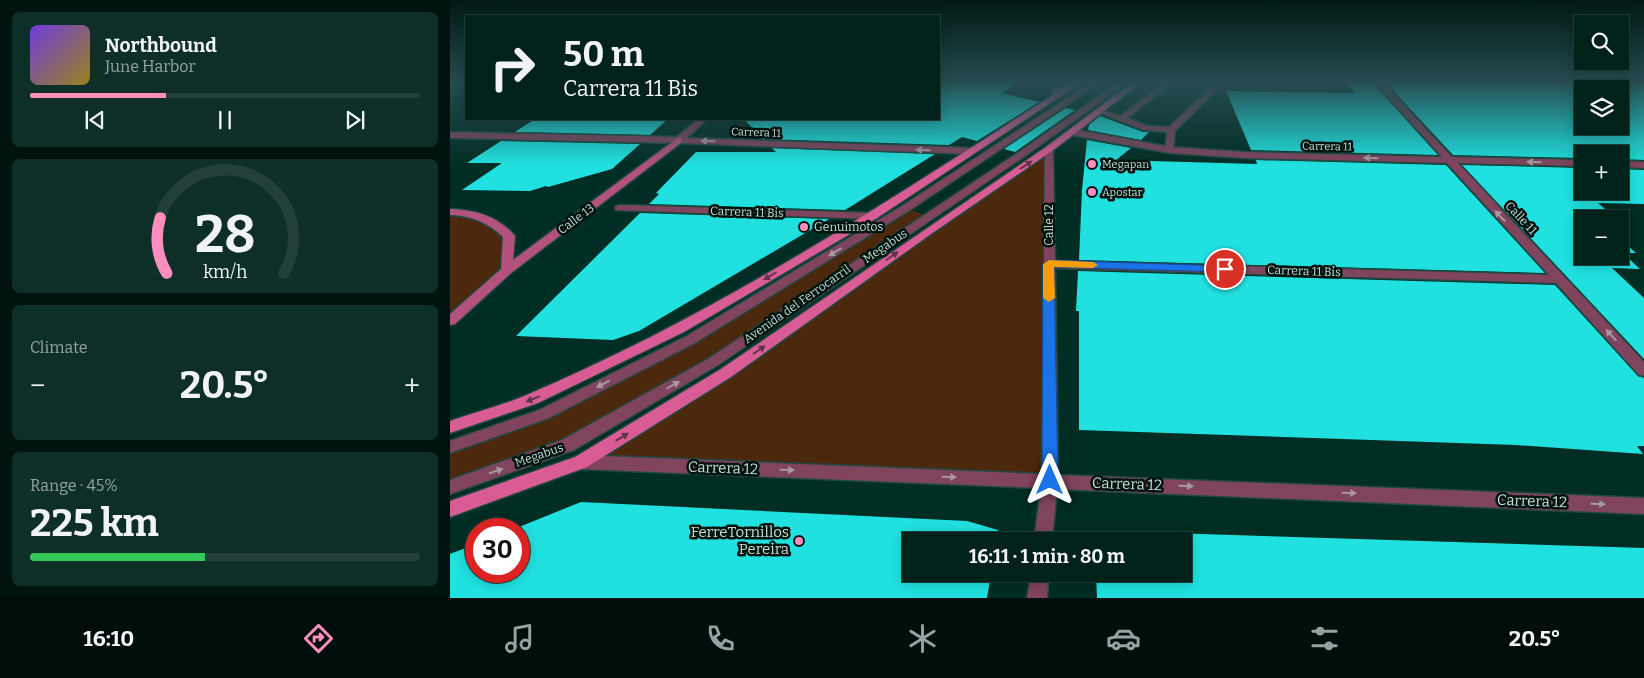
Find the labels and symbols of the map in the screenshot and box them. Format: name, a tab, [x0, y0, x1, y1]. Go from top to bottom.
street label: Carrera 11	[731, 125, 782, 140]
one-way arrow	[700, 137, 716, 145]
street label: Carrera 11	[1302, 140, 1353, 153]
one-way arrow	[914, 145, 930, 153]
one-way arrow	[1363, 154, 1379, 162]
marker: Megapan	[1086, 158, 1098, 170]
place label: Megapan	[1102, 158, 1149, 171]
one-way arrow	[1526, 158, 1542, 166]
one-way arrow	[1020, 160, 1033, 170]
marker: Apostar	[1086, 186, 1098, 198]
place label: Apostar	[1102, 186, 1143, 199]
street label: Calle 11	[1502, 199, 1540, 237]
street label: Calle 13	[555, 201, 597, 237]
street label: Carrera 11 Bis	[710, 204, 784, 220]
street label: Calle 12	[1042, 204, 1056, 246]
one-way arrow	[1494, 210, 1506, 222]
place label: Genuimotos	[814, 220, 883, 234]
marker: Genuimotos	[798, 221, 810, 233]
street label: Megabus	[860, 226, 910, 266]
one-way arrow	[828, 247, 841, 256]
pin	[1204, 248, 1246, 290]
one-way arrow	[886, 251, 899, 261]
street label: Avenida del Ferrocarril	[741, 262, 853, 346]
street label: Carrera 11 Bis	[1267, 263, 1341, 279]
one-way arrow	[764, 271, 777, 280]
one-way arrow	[1605, 329, 1617, 341]
one-way arrow	[753, 345, 766, 355]
one-way arrow	[595, 380, 610, 388]
one-way arrow	[666, 381, 681, 389]
one-way arrow	[526, 395, 540, 403]
one-way arrow	[616, 432, 629, 442]
street label: Megabus	[513, 440, 565, 470]
position arrow	[1023, 453, 1075, 505]
street label: Carrera 12	[688, 458, 758, 478]
one-way arrow	[489, 467, 504, 475]
one-way arrow	[779, 467, 795, 475]
one-way arrow	[942, 473, 958, 481]
street label: Carrera 12	[1092, 474, 1162, 494]
one-way arrow	[1178, 483, 1194, 491]
one-way arrow	[1341, 490, 1357, 498]
street label: Carrera 12	[1497, 491, 1567, 511]
one-way arrow	[1591, 500, 1607, 508]
speed limit sign: 30	[465, 518, 530, 583]
place label: FerreTornillos Pereira	[691, 523, 789, 558]
marker: FerreTornillos Pereira	[793, 535, 805, 547]

